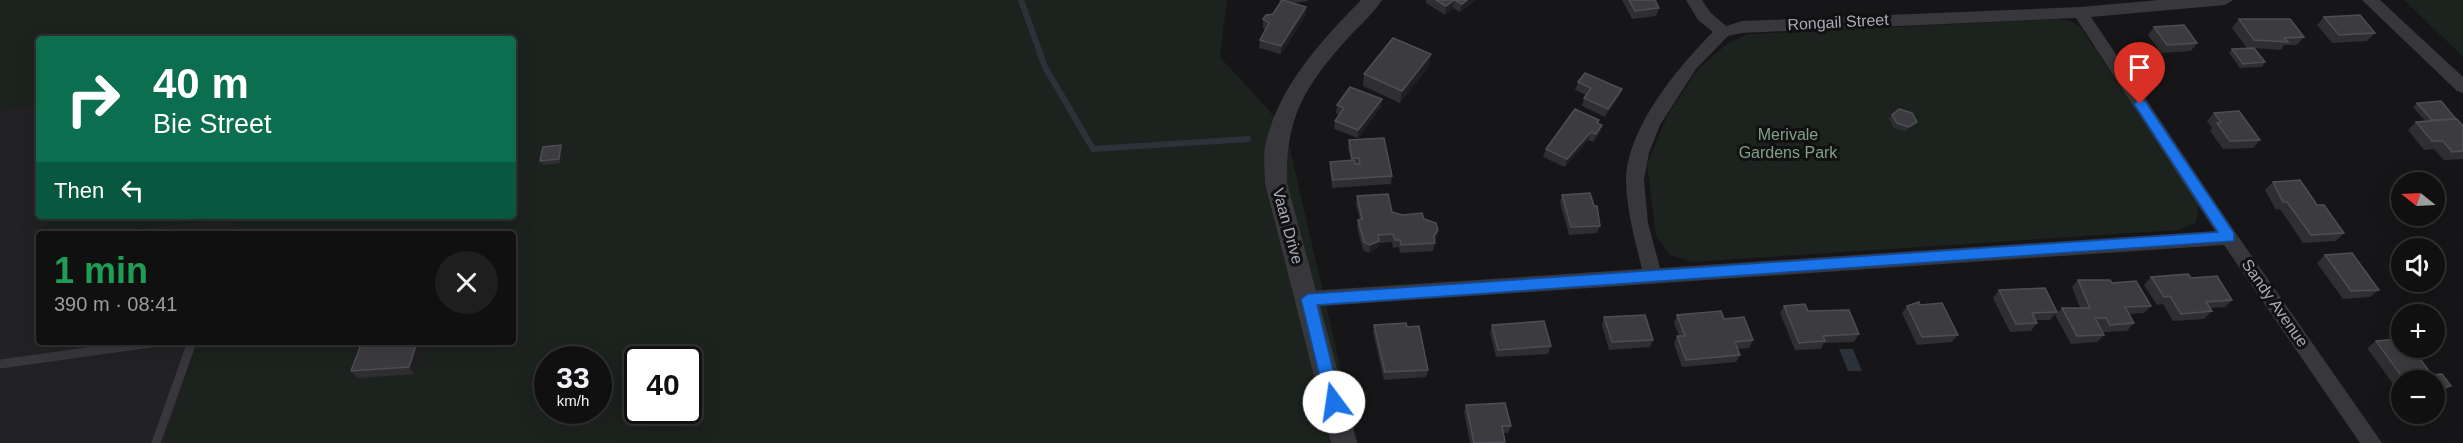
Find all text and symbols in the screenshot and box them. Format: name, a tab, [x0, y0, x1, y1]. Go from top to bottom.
street label: Rongail Street	[1787, 11, 1890, 33]
pin	[2114, 42, 2165, 104]
icon: arrive	[2123, 51, 2156, 84]
icon: right	[54, 60, 132, 138]
text: 40 m	[153, 60, 249, 107]
text: Bie Street	[153, 109, 272, 139]
park label: Merivale Gardens Park	[1739, 126, 1838, 161]
north arrow	[2391, 172, 2445, 226]
map controls	[2391, 172, 2445, 424]
icon: left	[116, 174, 149, 207]
text: Then	[54, 178, 104, 203]
street label: Vaan Drive	[1270, 186, 1306, 266]
button: sound	[2391, 238, 2445, 292]
text: 1 min	[54, 250, 148, 291]
button: close	[435, 251, 498, 314]
street label: Sandy Avenue	[2239, 256, 2312, 350]
text: 390 m · 08:41	[54, 293, 177, 315]
button: +	[2391, 304, 2445, 358]
speed limit sign: 40	[624, 346, 702, 424]
text: 33	[556, 361, 590, 394]
position arrow	[1302, 370, 1366, 434]
button: −	[2391, 370, 2445, 424]
text: km/h	[557, 392, 589, 409]

